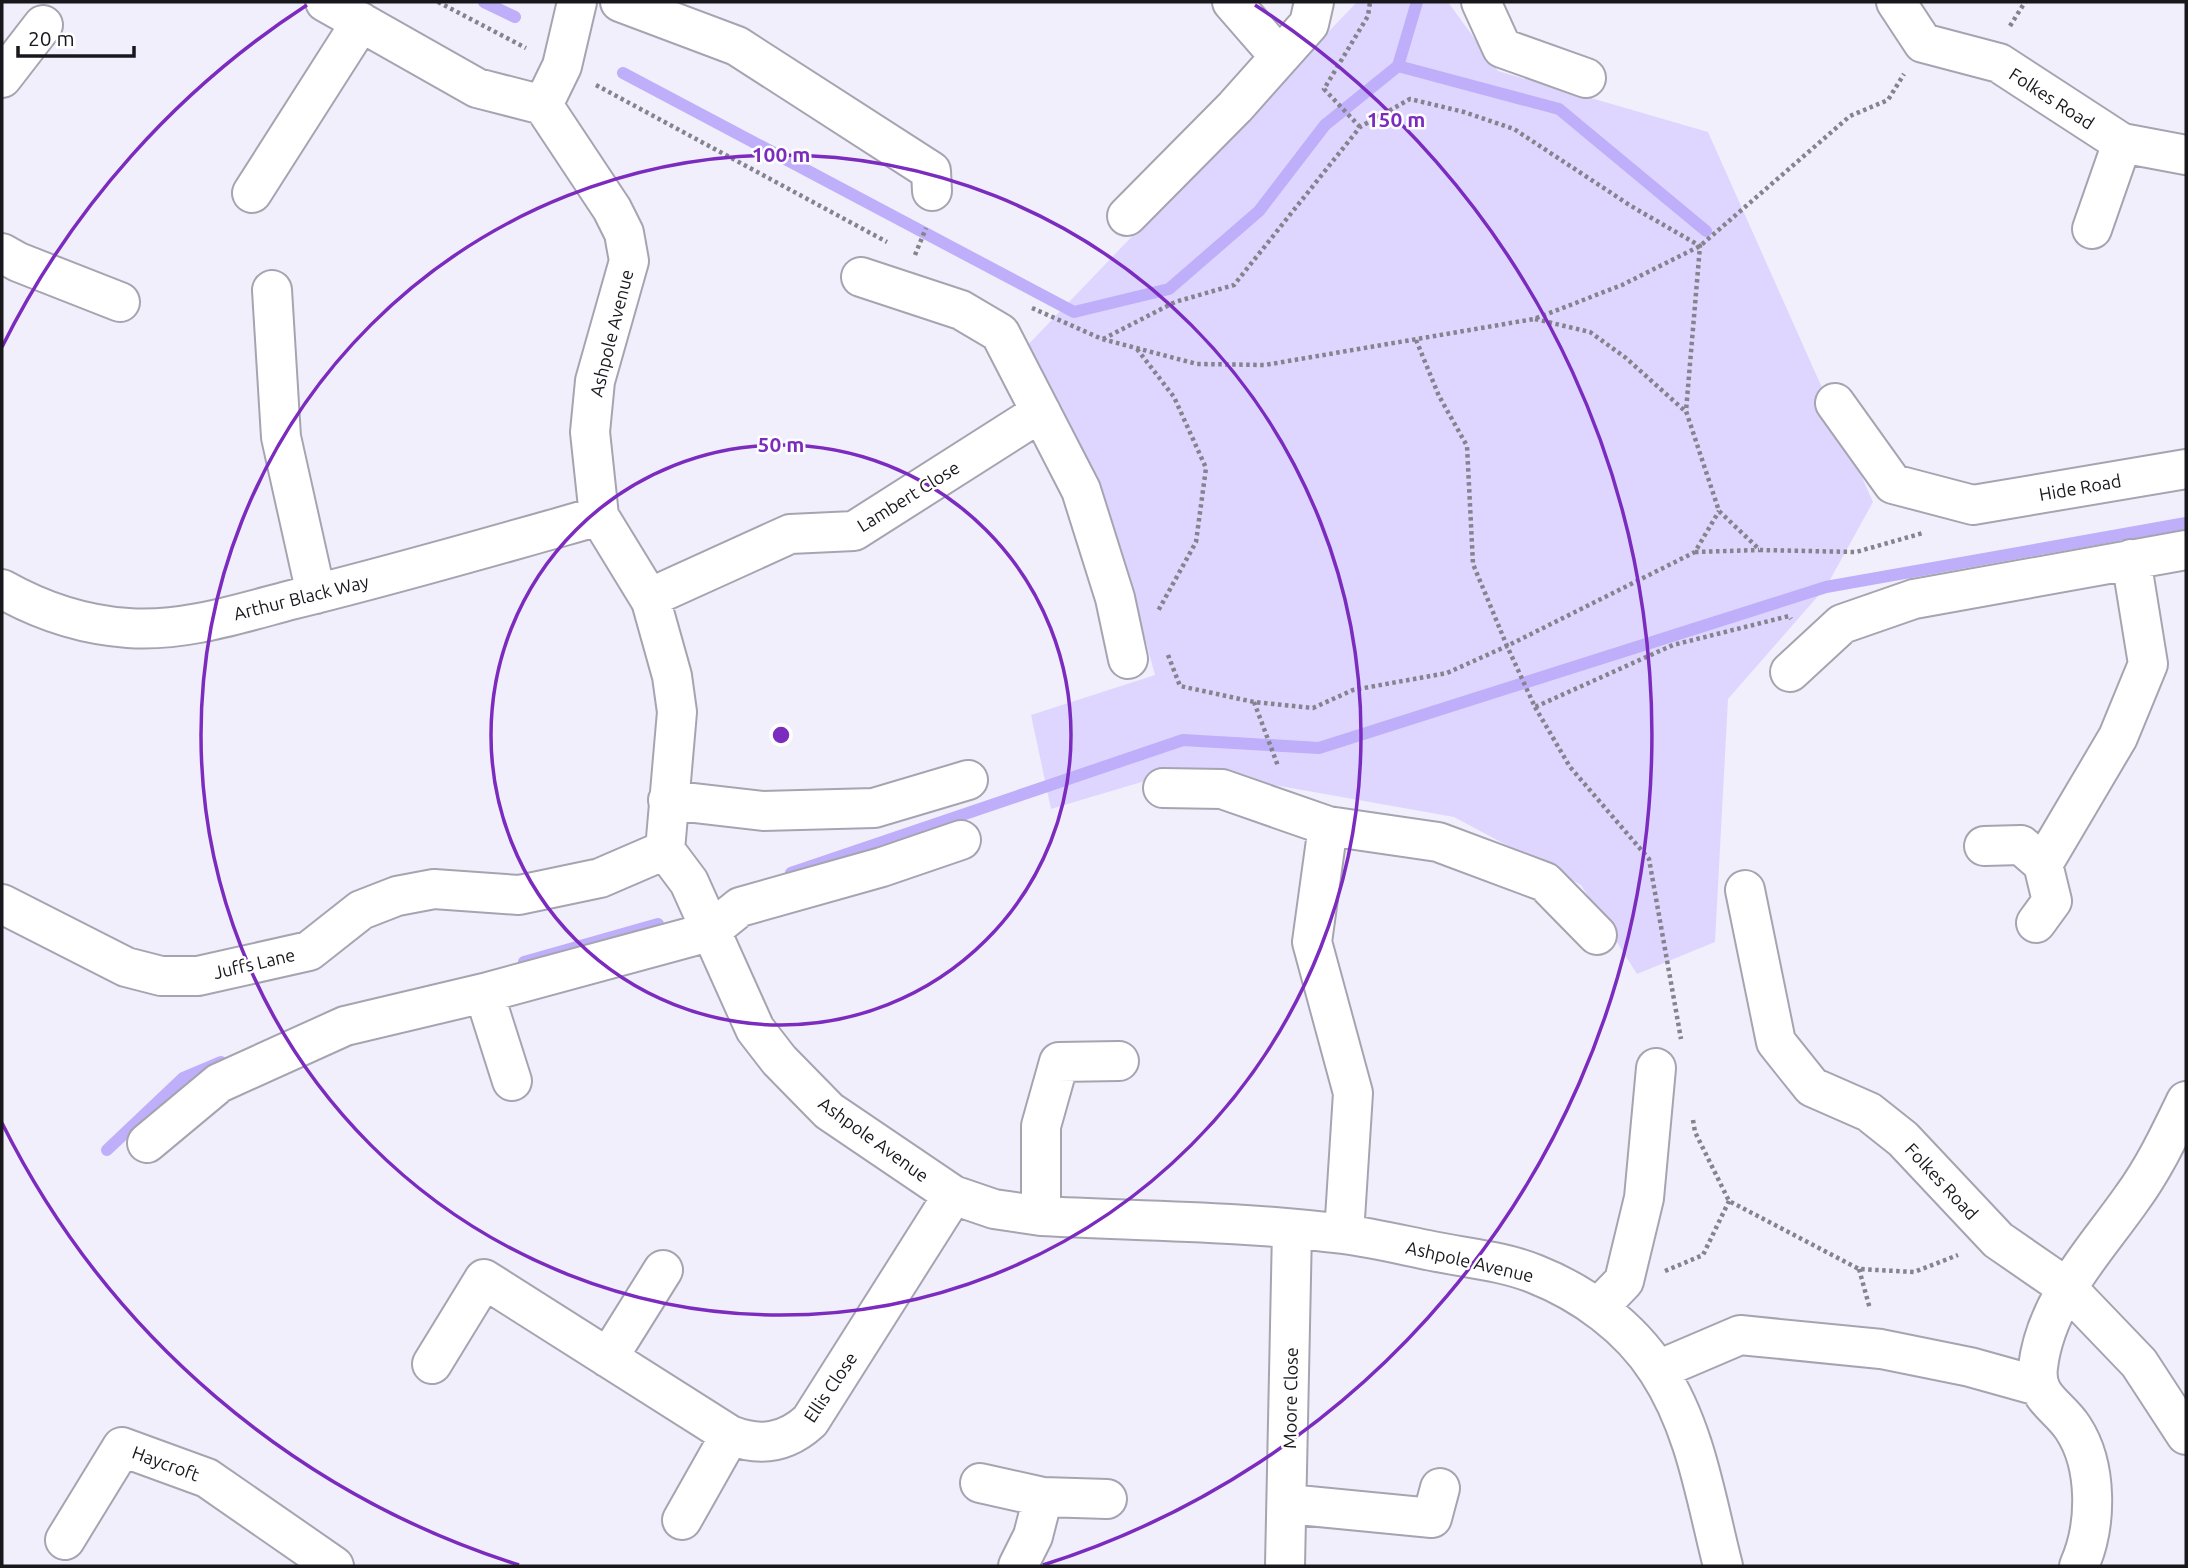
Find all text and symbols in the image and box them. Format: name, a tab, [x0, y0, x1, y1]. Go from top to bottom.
scale bar	[18, 14, 133, 58]
text: 20 m	[28, 26, 75, 50]
street label: Folkes Road	[2006, 63, 2098, 133]
text: 150 m	[1367, 107, 1425, 131]
text: 100 m	[752, 142, 810, 166]
street label: Ashpole Avenue	[586, 267, 636, 399]
text: 50 m	[758, 432, 804, 456]
street label: Lambert Close	[853, 457, 963, 535]
street label: Hide Road	[2037, 470, 2123, 504]
street label: Arthur Black Way	[231, 570, 371, 623]
centre of rings	[769, 723, 793, 747]
street label: Juffs Lane	[211, 944, 297, 982]
street label: Ashpole Avenue	[815, 1093, 933, 1185]
street label: Folkes Road	[1902, 1139, 1982, 1223]
street label: Ashpole Avenue	[1404, 1237, 1536, 1285]
street label: Moore Close	[1279, 1347, 1301, 1449]
street label: Ellis Close	[799, 1348, 861, 1426]
street label: Haycroft	[130, 1442, 202, 1484]

